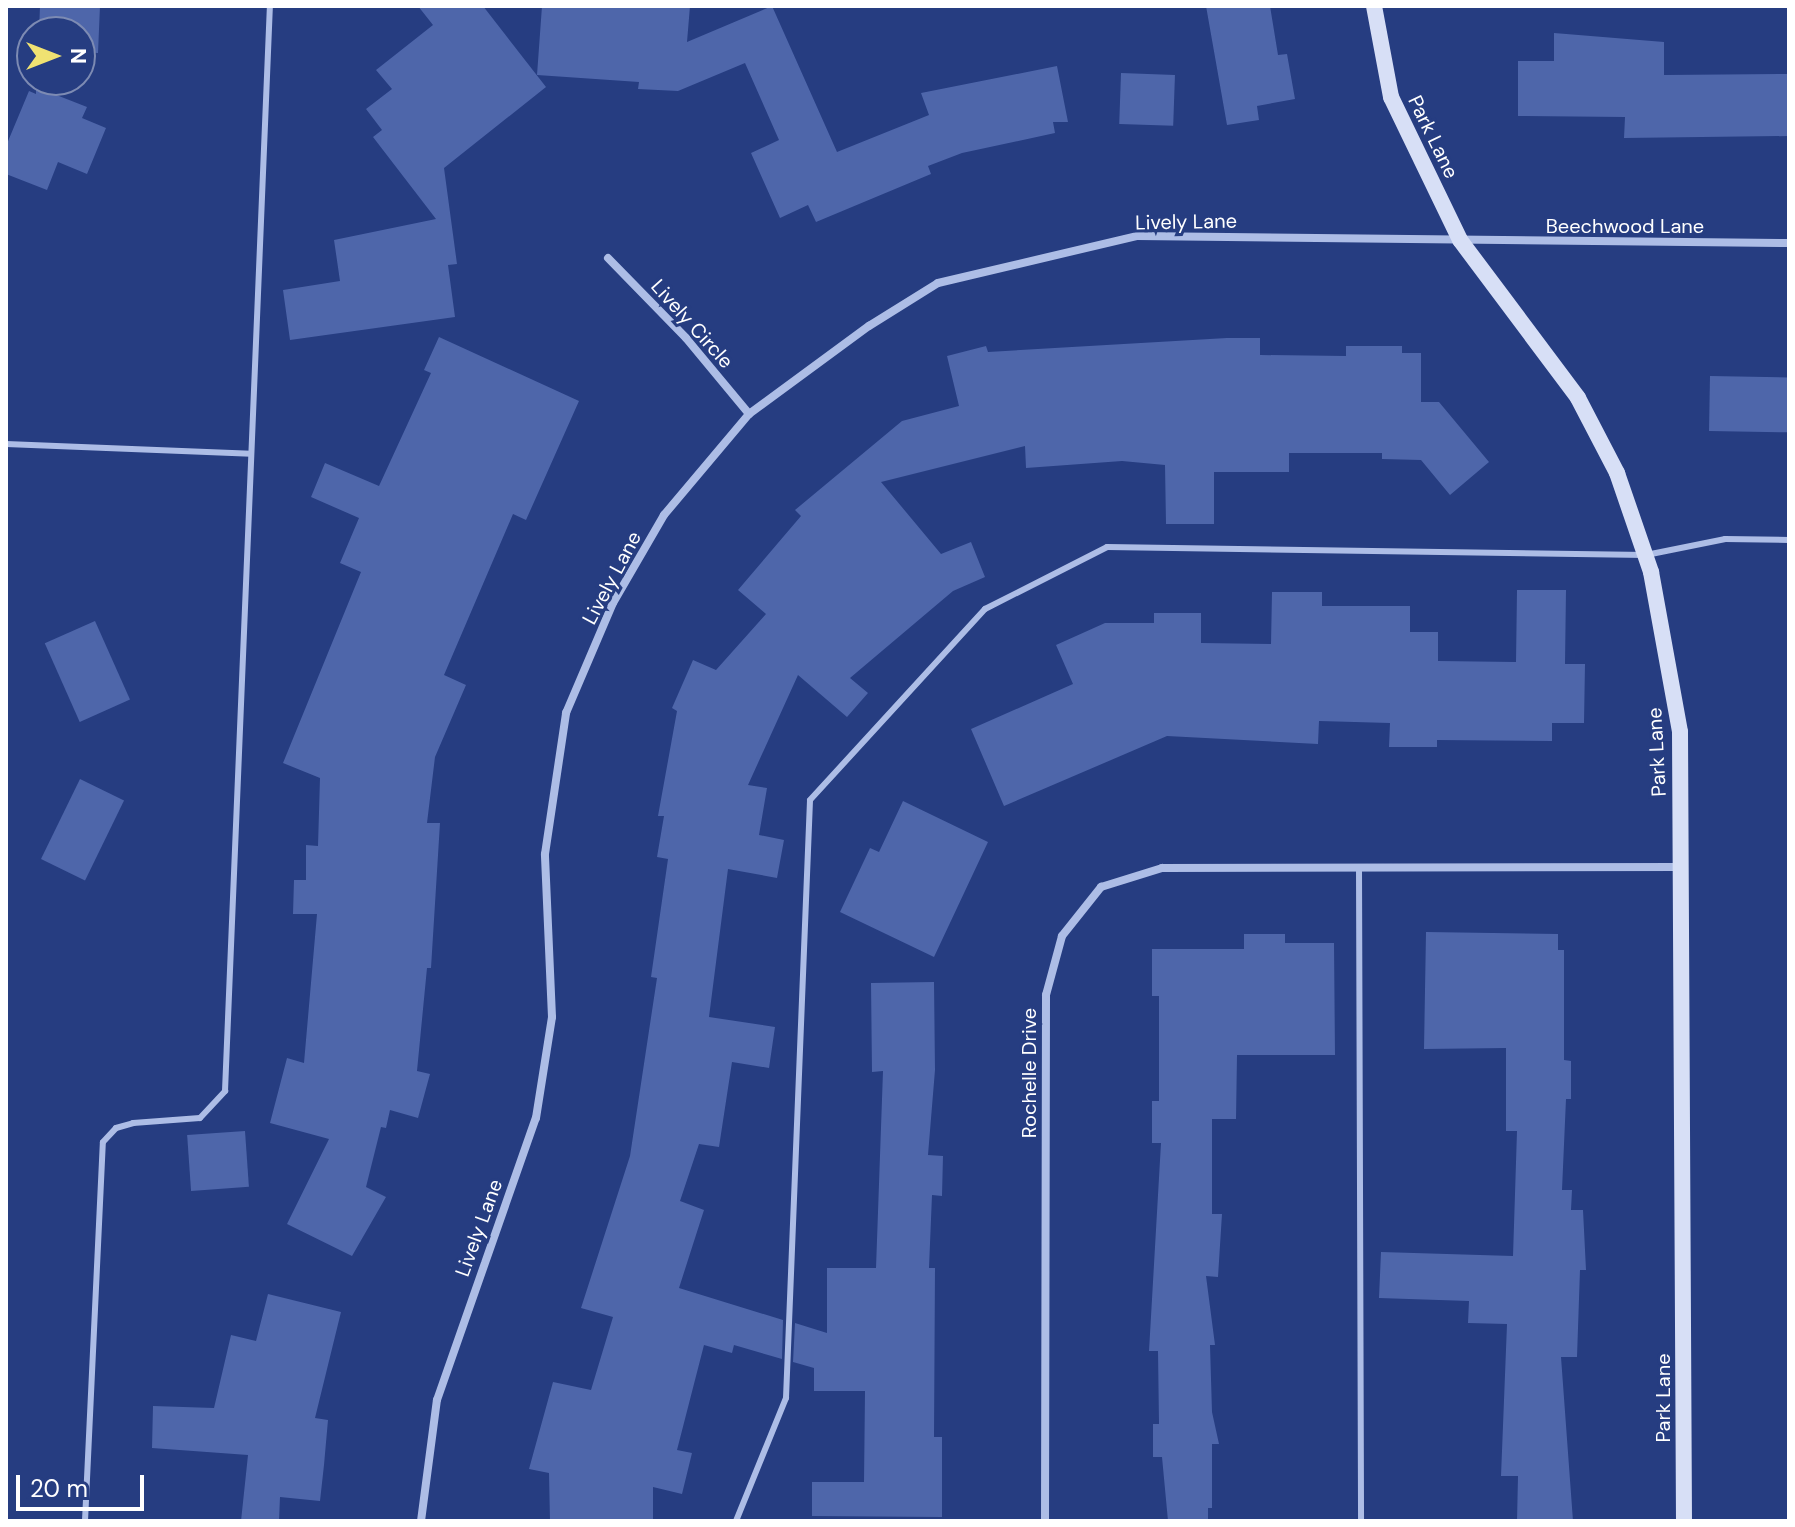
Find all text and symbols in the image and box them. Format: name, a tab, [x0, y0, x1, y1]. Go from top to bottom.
north arrow	[16, 16, 96, 96]
text: N	[64, 48, 93, 64]
street label: Park Lane	[1403, 92, 1463, 182]
street label: Lively Lane	[1135, 209, 1237, 235]
street label: Beechwood Lane	[1546, 214, 1704, 238]
street label: Lively Circle	[646, 275, 738, 373]
street label: Lively Lane	[577, 527, 647, 629]
street label: Park Lane	[1643, 707, 1671, 797]
street label: Rochelle Drive	[1017, 1008, 1041, 1138]
street label: Lively Lane	[450, 1176, 508, 1280]
street label: Park Lane	[1651, 1353, 1675, 1443]
scale bar	[20, 1459, 148, 1509]
text: 20 m	[30, 1473, 88, 1504]

